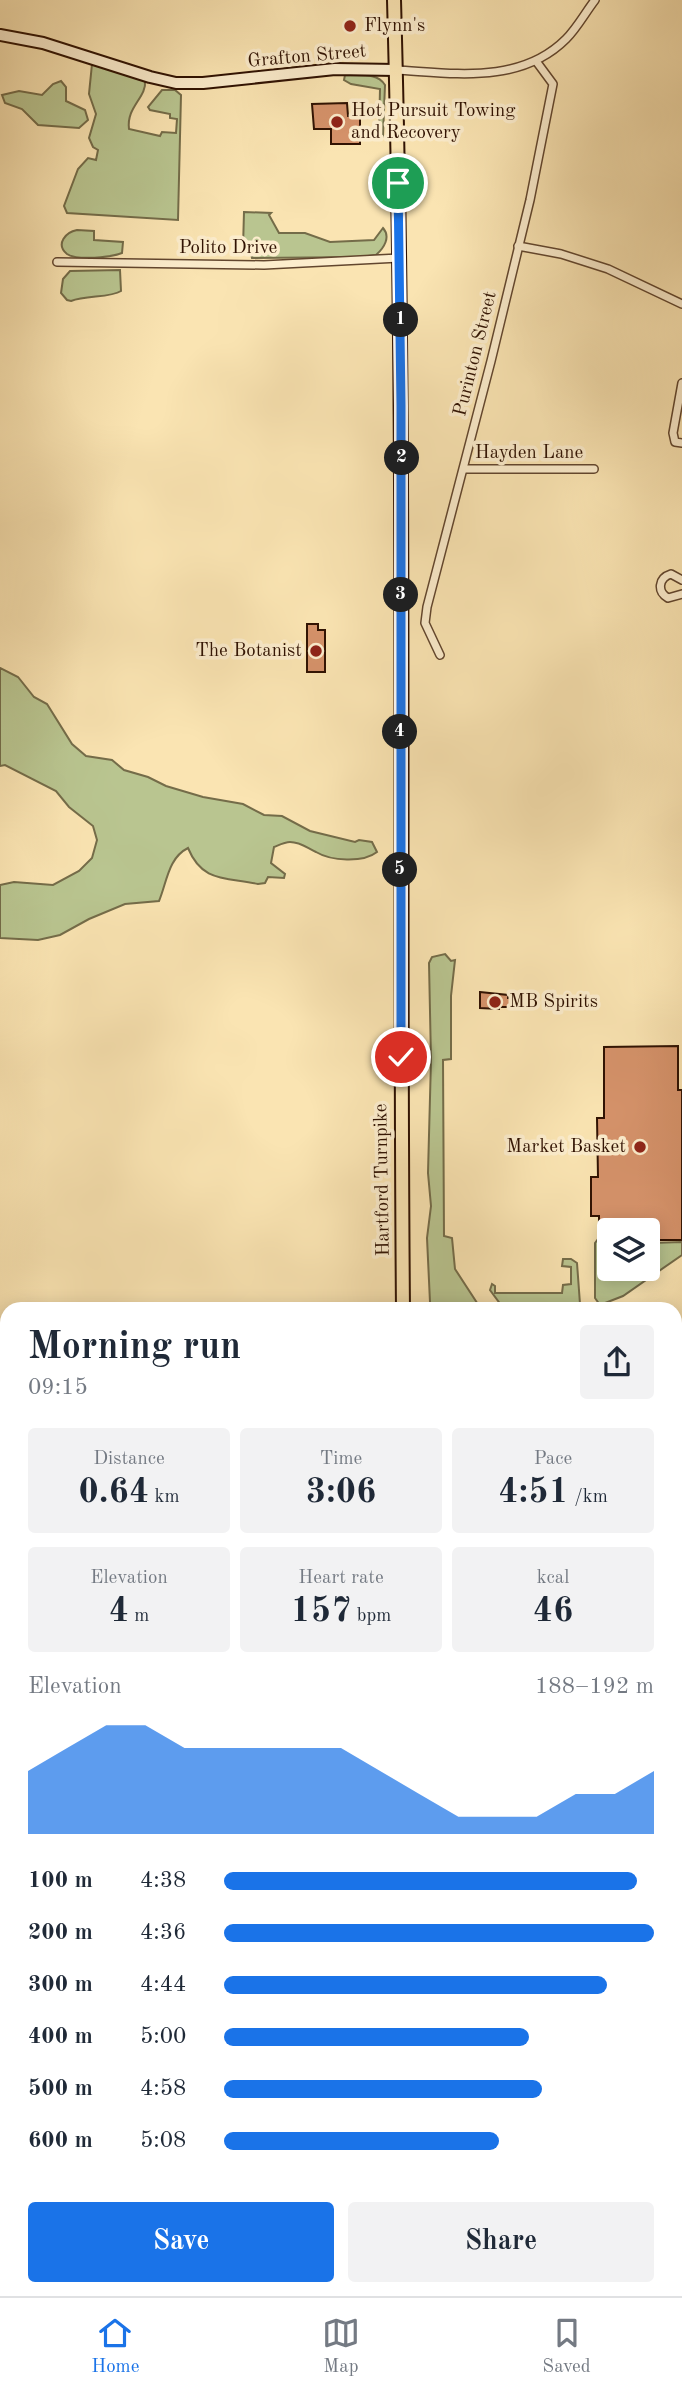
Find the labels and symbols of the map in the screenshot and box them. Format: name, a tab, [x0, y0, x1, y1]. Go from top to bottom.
place label: Flynn's	[364, 17, 425, 36]
marker: Flynn's	[342, 18, 358, 34]
street label: Grafton Street	[247, 42, 367, 72]
place label: Hot Pursuit Towing and Recovery	[351, 102, 516, 143]
marker: Hot Pursuit Towing and Recovery	[329, 114, 345, 130]
pin	[368, 153, 428, 213]
street label: Polito Drive	[179, 239, 277, 258]
street label: Purinton Street	[451, 289, 501, 419]
pin: 1	[384, 302, 418, 338]
pin: 2	[384, 440, 420, 476]
street label: Hayden Lane	[475, 444, 583, 463]
pin: 3	[384, 578, 418, 612]
place label: The Botanist	[195, 642, 302, 661]
marker: The Botanist	[308, 643, 324, 659]
pin: 4	[382, 714, 418, 750]
pin: 5	[382, 852, 418, 888]
place label: MB Spirits	[509, 993, 598, 1012]
marker: MB Spirits	[487, 994, 503, 1010]
pin	[371, 1027, 431, 1087]
street label: Hartford Turnpike	[372, 1103, 394, 1257]
place label: Market Basket	[506, 1138, 626, 1157]
marker: Market Basket	[632, 1139, 648, 1155]

